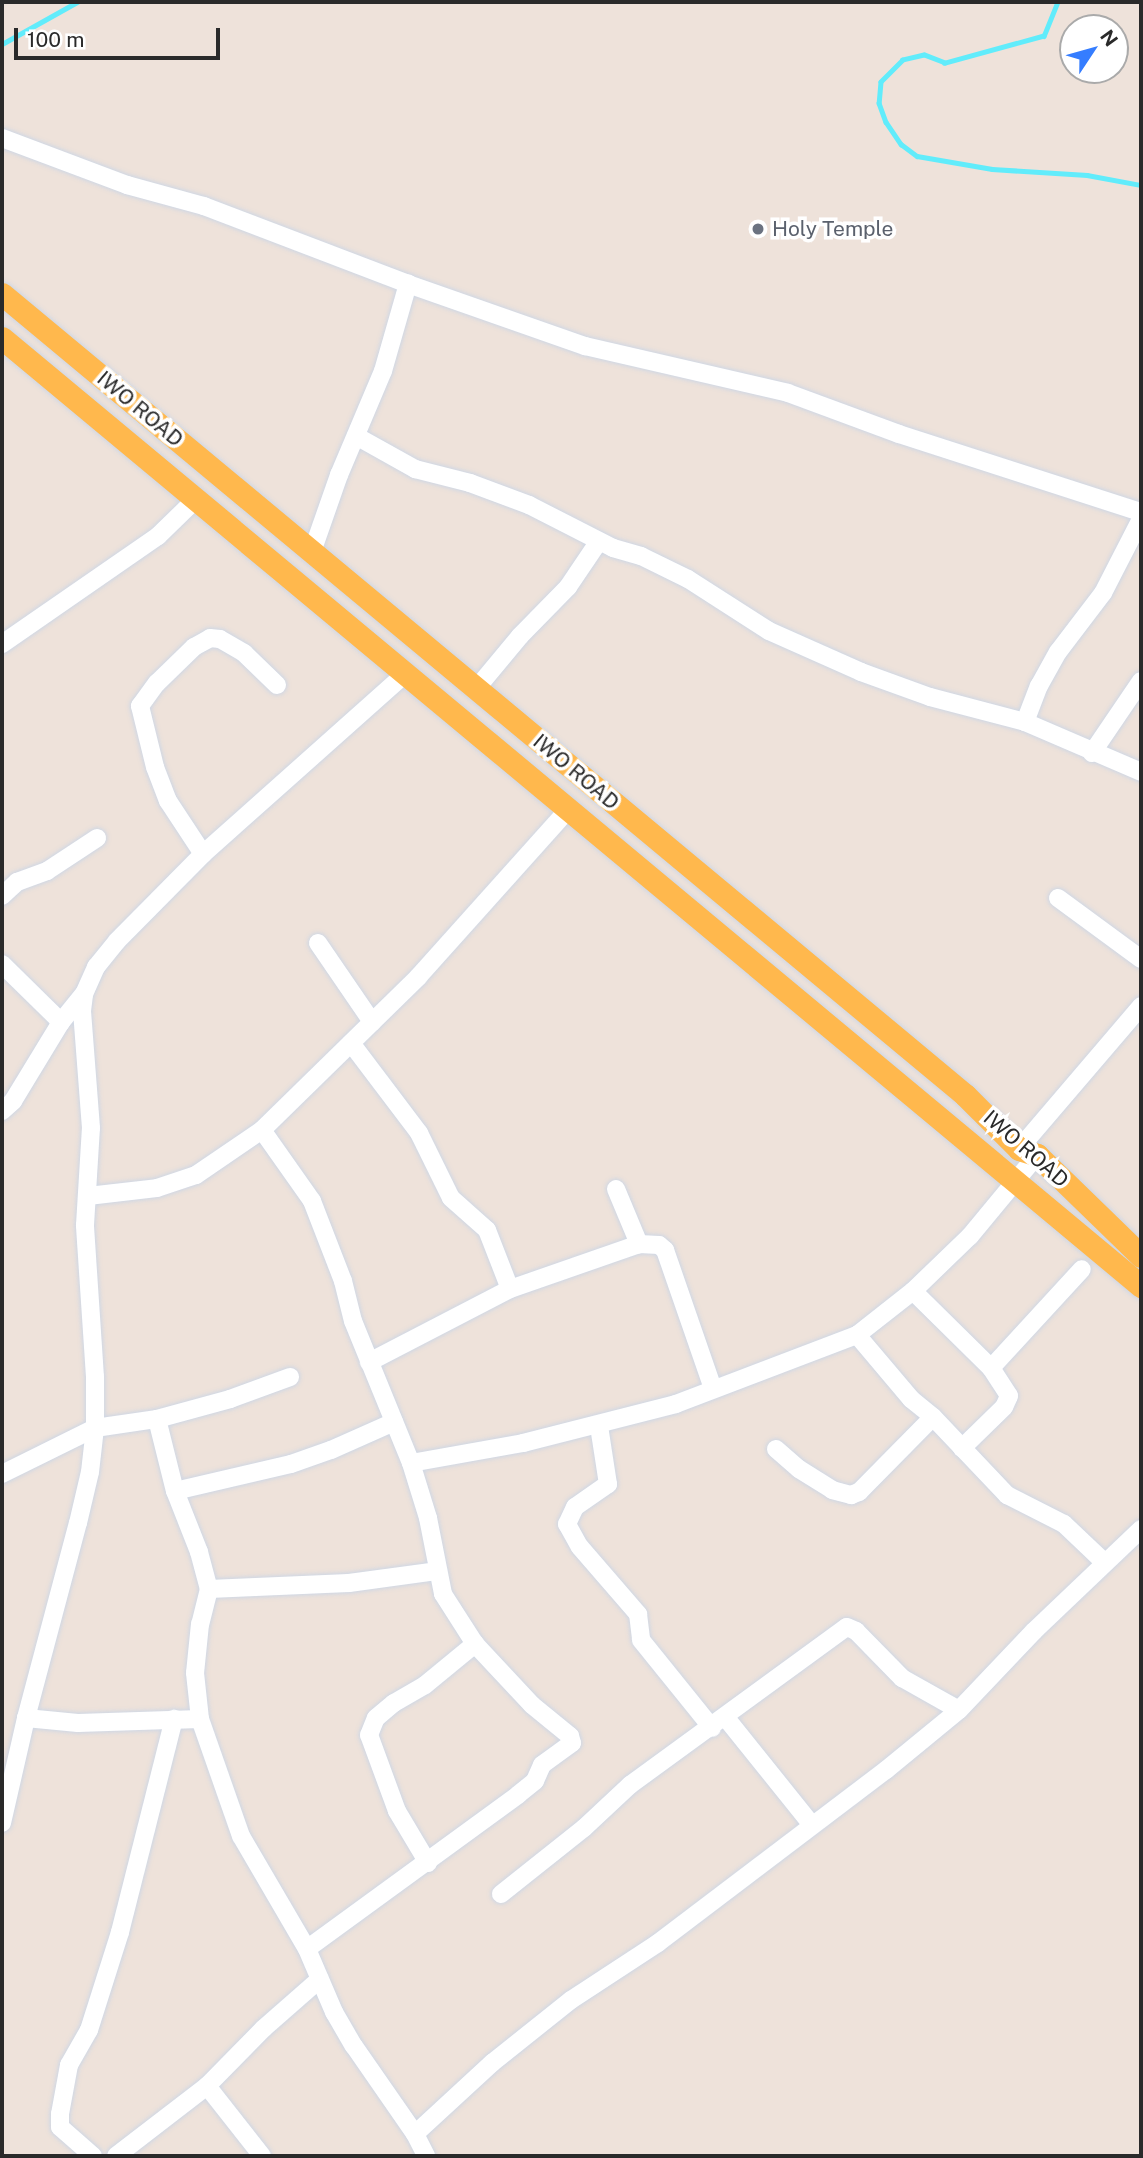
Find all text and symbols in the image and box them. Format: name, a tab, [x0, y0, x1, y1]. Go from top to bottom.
scale bar	[18, 14, 224, 58]
north arrow	[1059, 14, 1129, 84]
text: N	[1096, 25, 1123, 50]
text: 100 m	[27, 27, 84, 52]
place label: Holy Temple	[772, 216, 893, 242]
marker: Holy Temple	[750, 221, 766, 237]
street label: IWO ROAD	[92, 366, 188, 452]
street label: IWO ROAD	[528, 729, 624, 815]
street label: IWO ROAD	[978, 1105, 1074, 1193]

